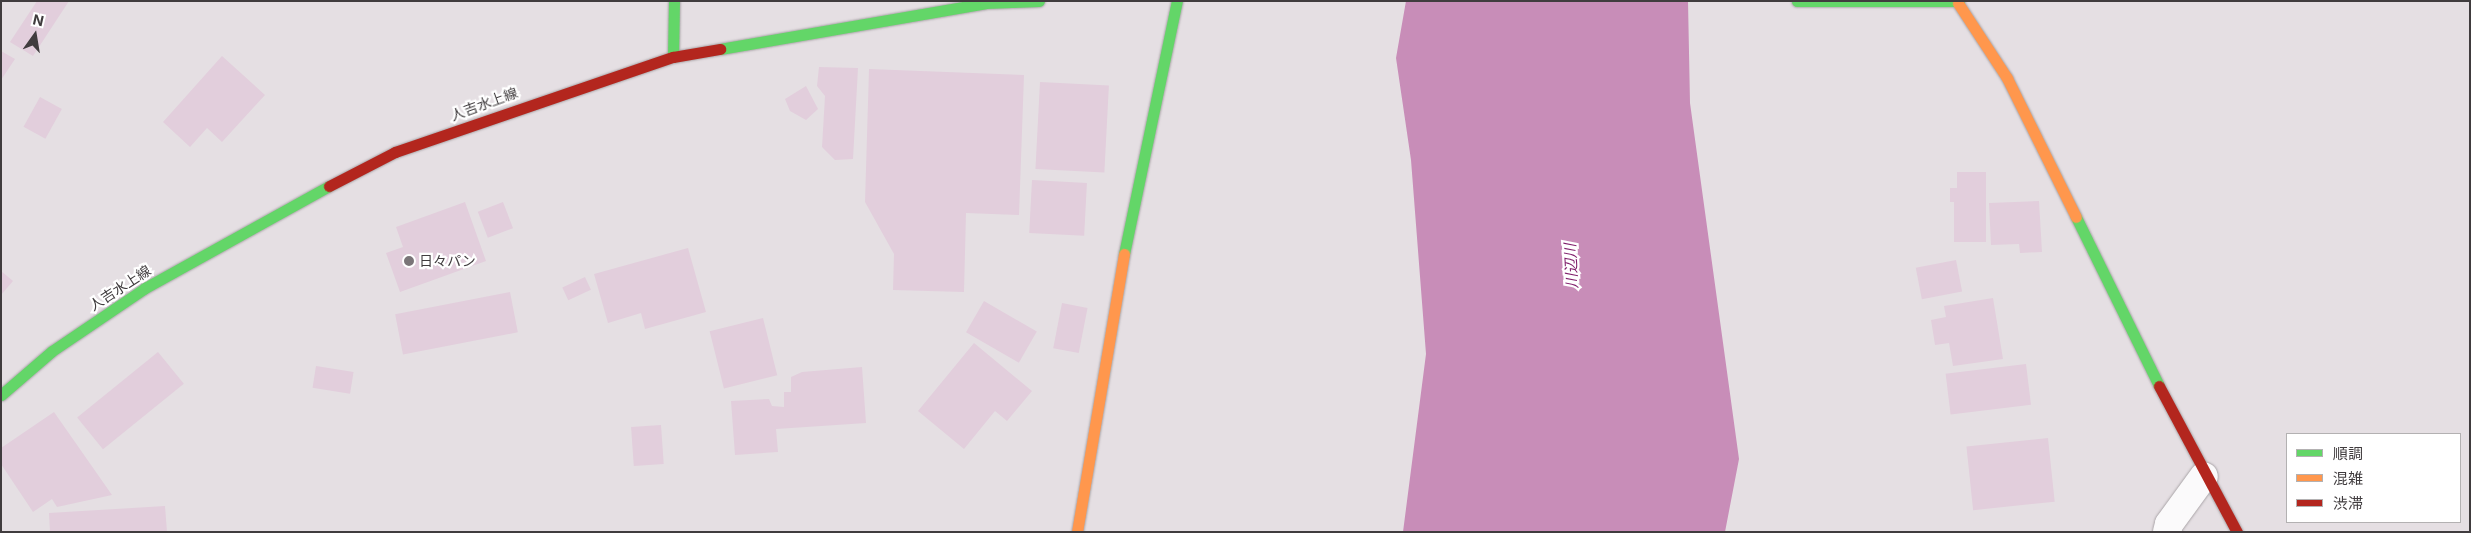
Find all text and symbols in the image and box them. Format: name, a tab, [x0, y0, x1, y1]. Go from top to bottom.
north arrow	[10, 10, 60, 60]
text: N	[31, 10, 46, 29]
street label: 人吉水上線	[448, 84, 520, 124]
water label: 川辺川	[1561, 243, 1581, 289]
place label: 日々パン	[419, 253, 475, 269]
marker: 日々パン	[403, 255, 415, 267]
street label: 人吉水上線	[86, 262, 154, 314]
legend	[2286, 433, 2461, 523]
text: 順調	[2333, 444, 2363, 463]
text: 混雑	[2333, 469, 2363, 488]
text: 渋滞	[2333, 494, 2363, 513]

